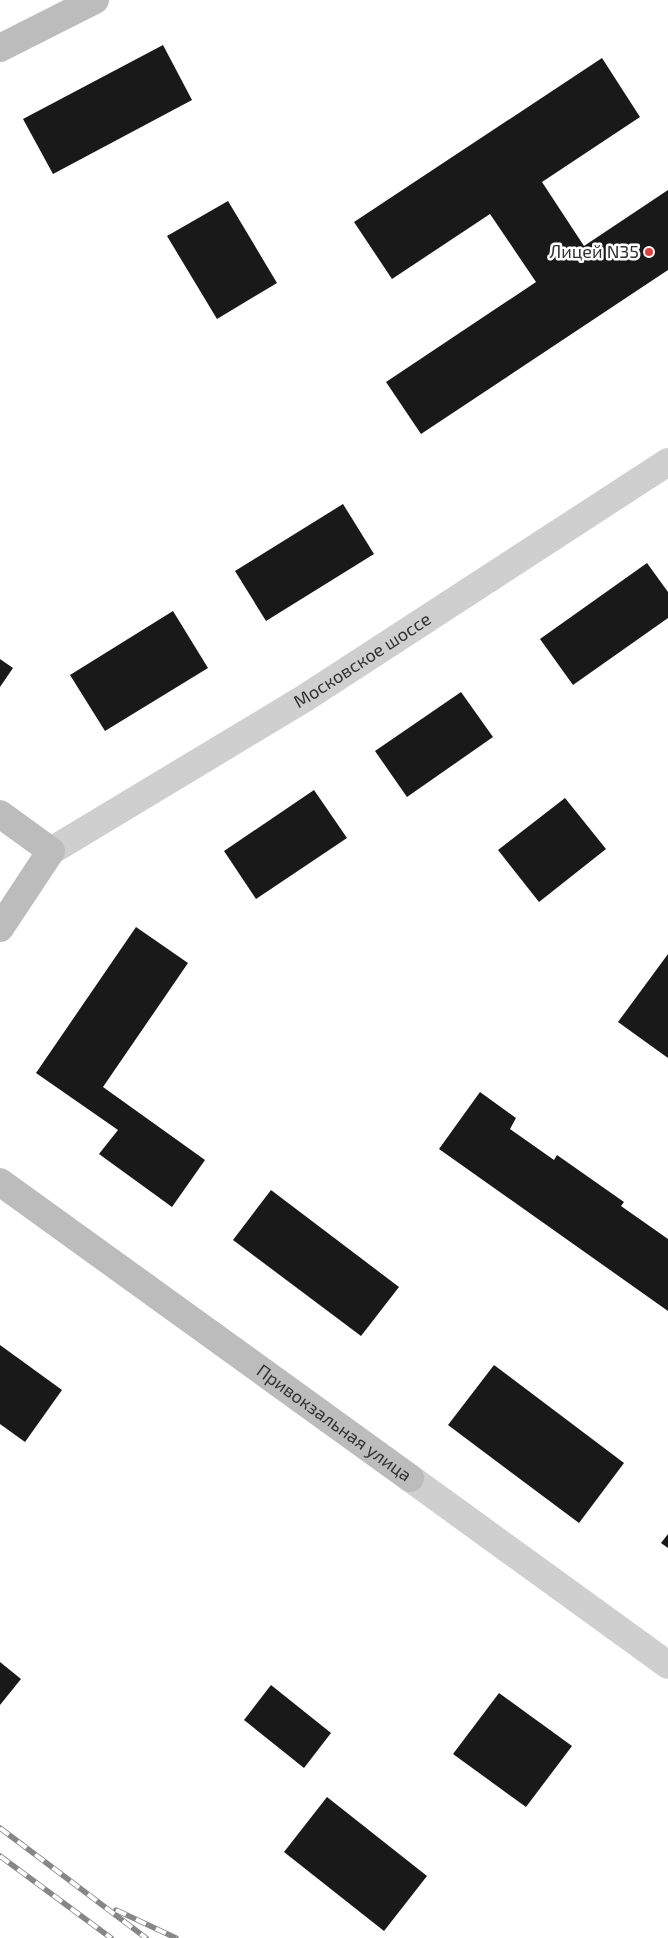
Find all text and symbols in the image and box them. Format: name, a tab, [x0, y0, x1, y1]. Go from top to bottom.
place label: Лицей N35	[549, 240, 639, 262]
marker: Лицей N35	[643, 246, 655, 258]
street label: Московское шоссе	[289, 607, 435, 712]
street label: Привокзальная улица	[253, 1359, 416, 1486]

